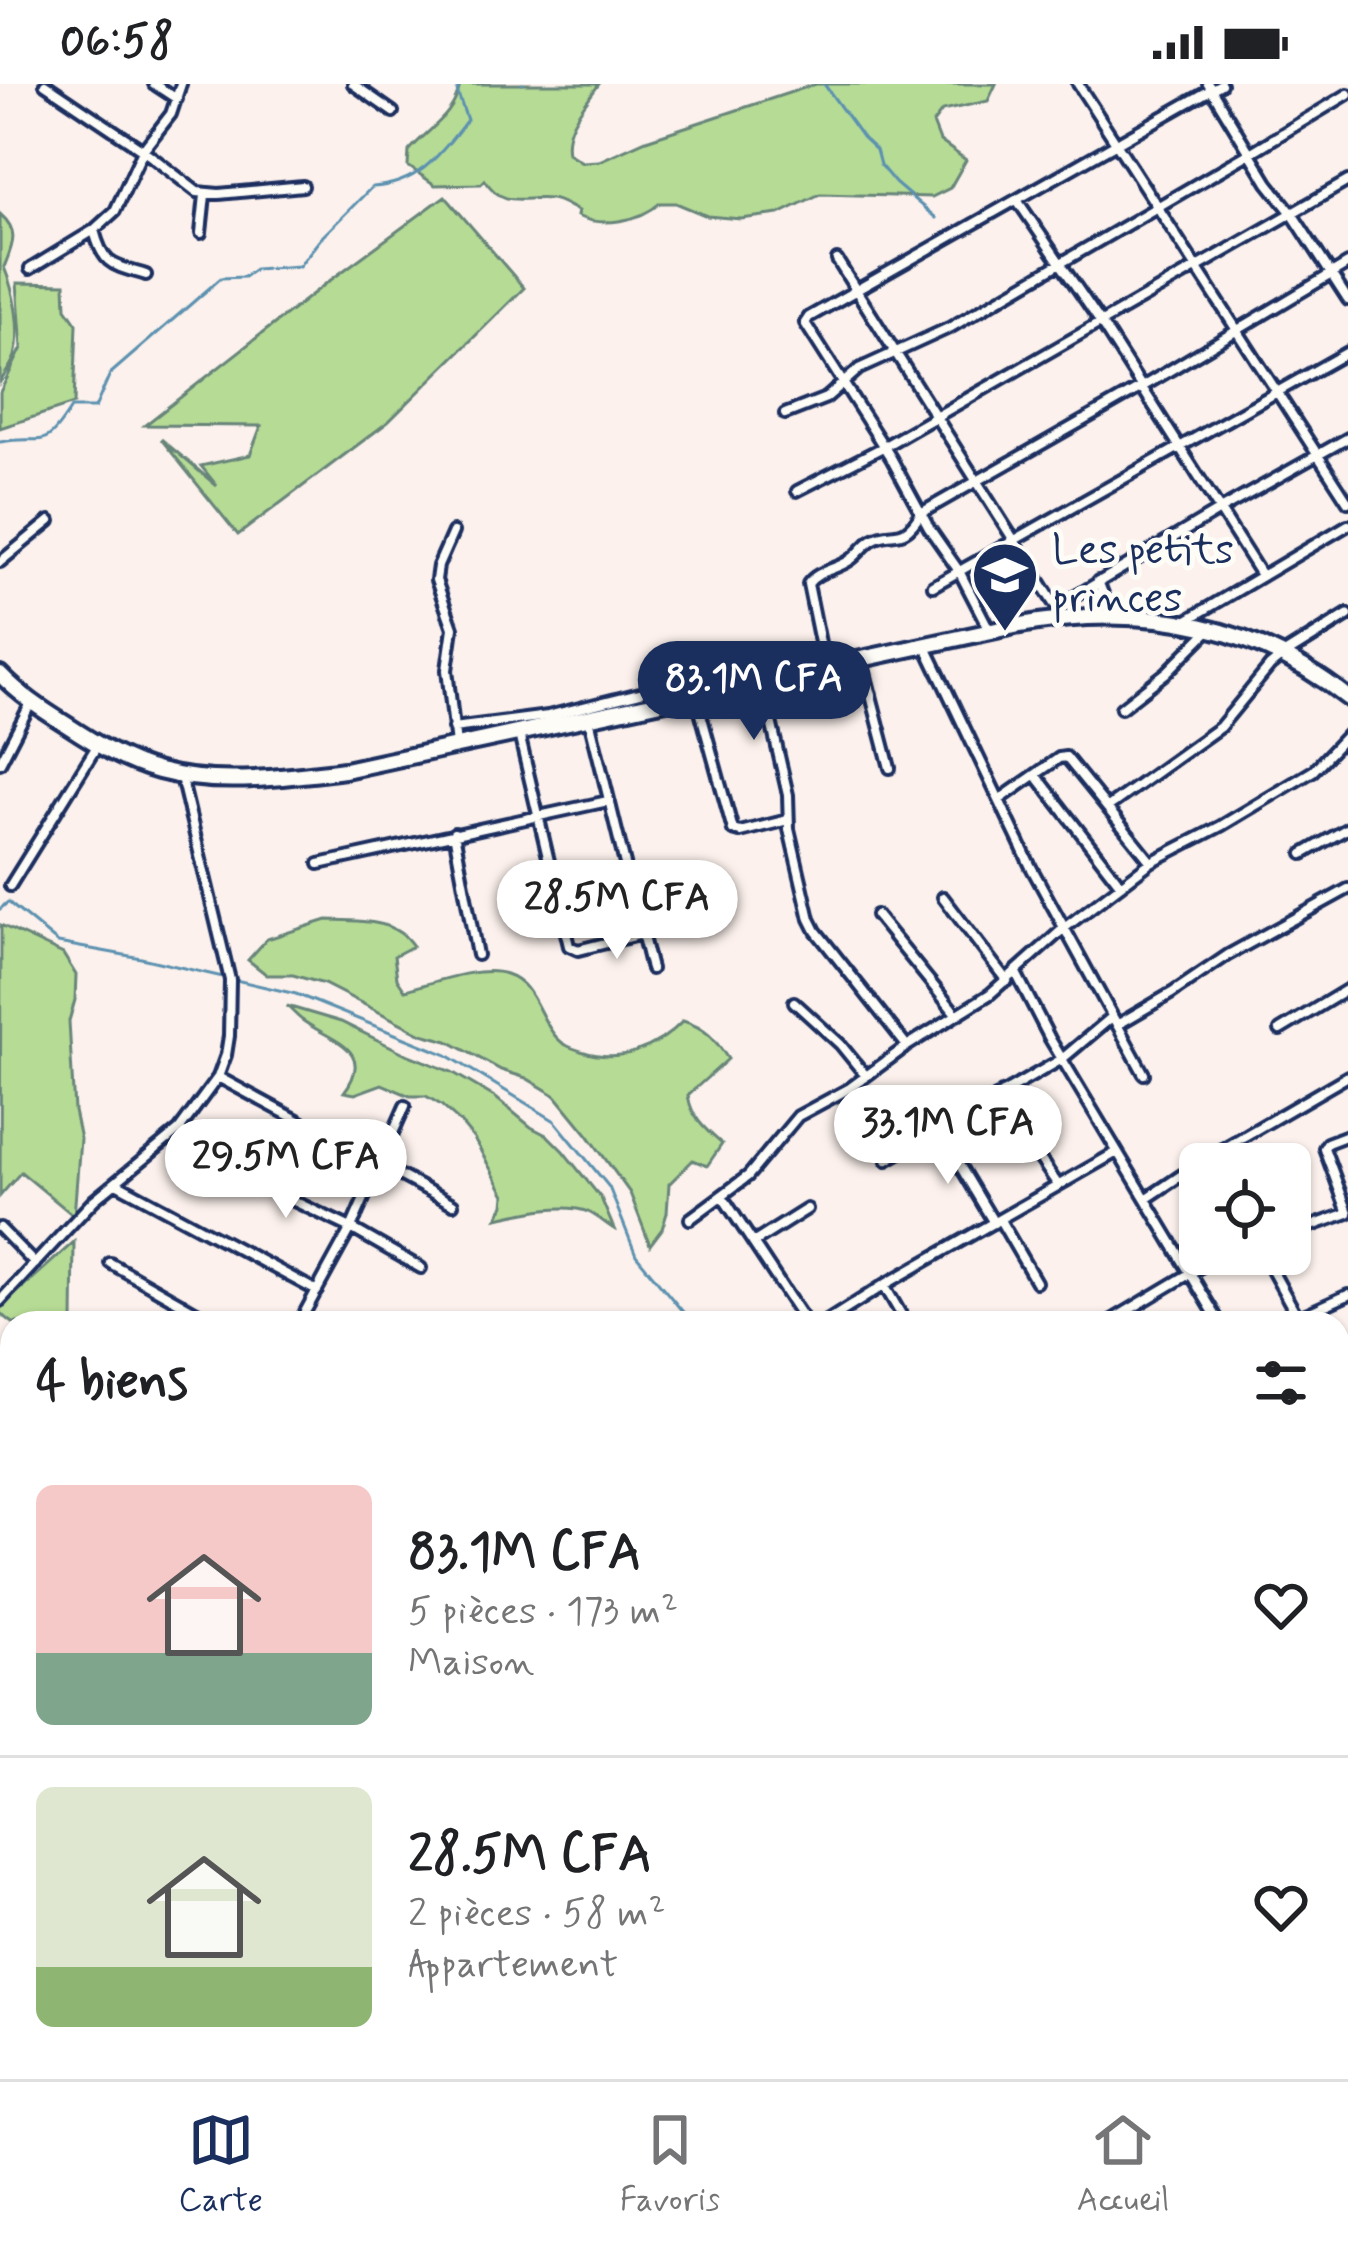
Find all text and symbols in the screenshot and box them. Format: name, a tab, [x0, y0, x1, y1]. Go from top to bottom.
text: 06:58	[60, 13, 174, 72]
place label: Les petits princes	[1052, 524, 1234, 627]
school or university icon: Les petits princes	[970, 540, 1040, 634]
pin: 83.1M CFA	[617, 641, 891, 743]
text: 83.1M CFA	[665, 654, 843, 705]
pin: 28.5M CFA	[480, 860, 754, 962]
text: 28.5M CFA	[524, 873, 710, 924]
pin: 33.1M CFA	[811, 1085, 1085, 1187]
text: 33.1M CFA	[861, 1098, 1035, 1149]
pin: 29.5M CFA	[149, 1119, 423, 1221]
text: 29.5M CFA	[192, 1132, 380, 1183]
map controls	[1179, 1143, 1311, 1275]
button: locate	[1179, 1143, 1311, 1275]
text: 4 biens	[36, 1350, 188, 1416]
icon: filters	[1248, 1350, 1314, 1416]
text: 83.1M CFA	[408, 1521, 641, 1587]
icon: home	[132, 1533, 276, 1677]
icon: heart	[1248, 1572, 1314, 1638]
text: 5 pièces · 173 m²	[408, 1587, 678, 1638]
text: Maison	[408, 1638, 534, 1689]
text: 28.5M CFA	[408, 1823, 652, 1889]
icon: home	[132, 1835, 276, 1979]
icon: heart	[1248, 1874, 1314, 1940]
text: 2 pièces · 58 m²	[408, 1889, 666, 1940]
text: Appartement	[408, 1940, 618, 1991]
tab: Carte	[178, 2107, 263, 2223]
tab: Favoris	[620, 2107, 720, 2223]
tab: Accueil	[1077, 2107, 1170, 2223]

